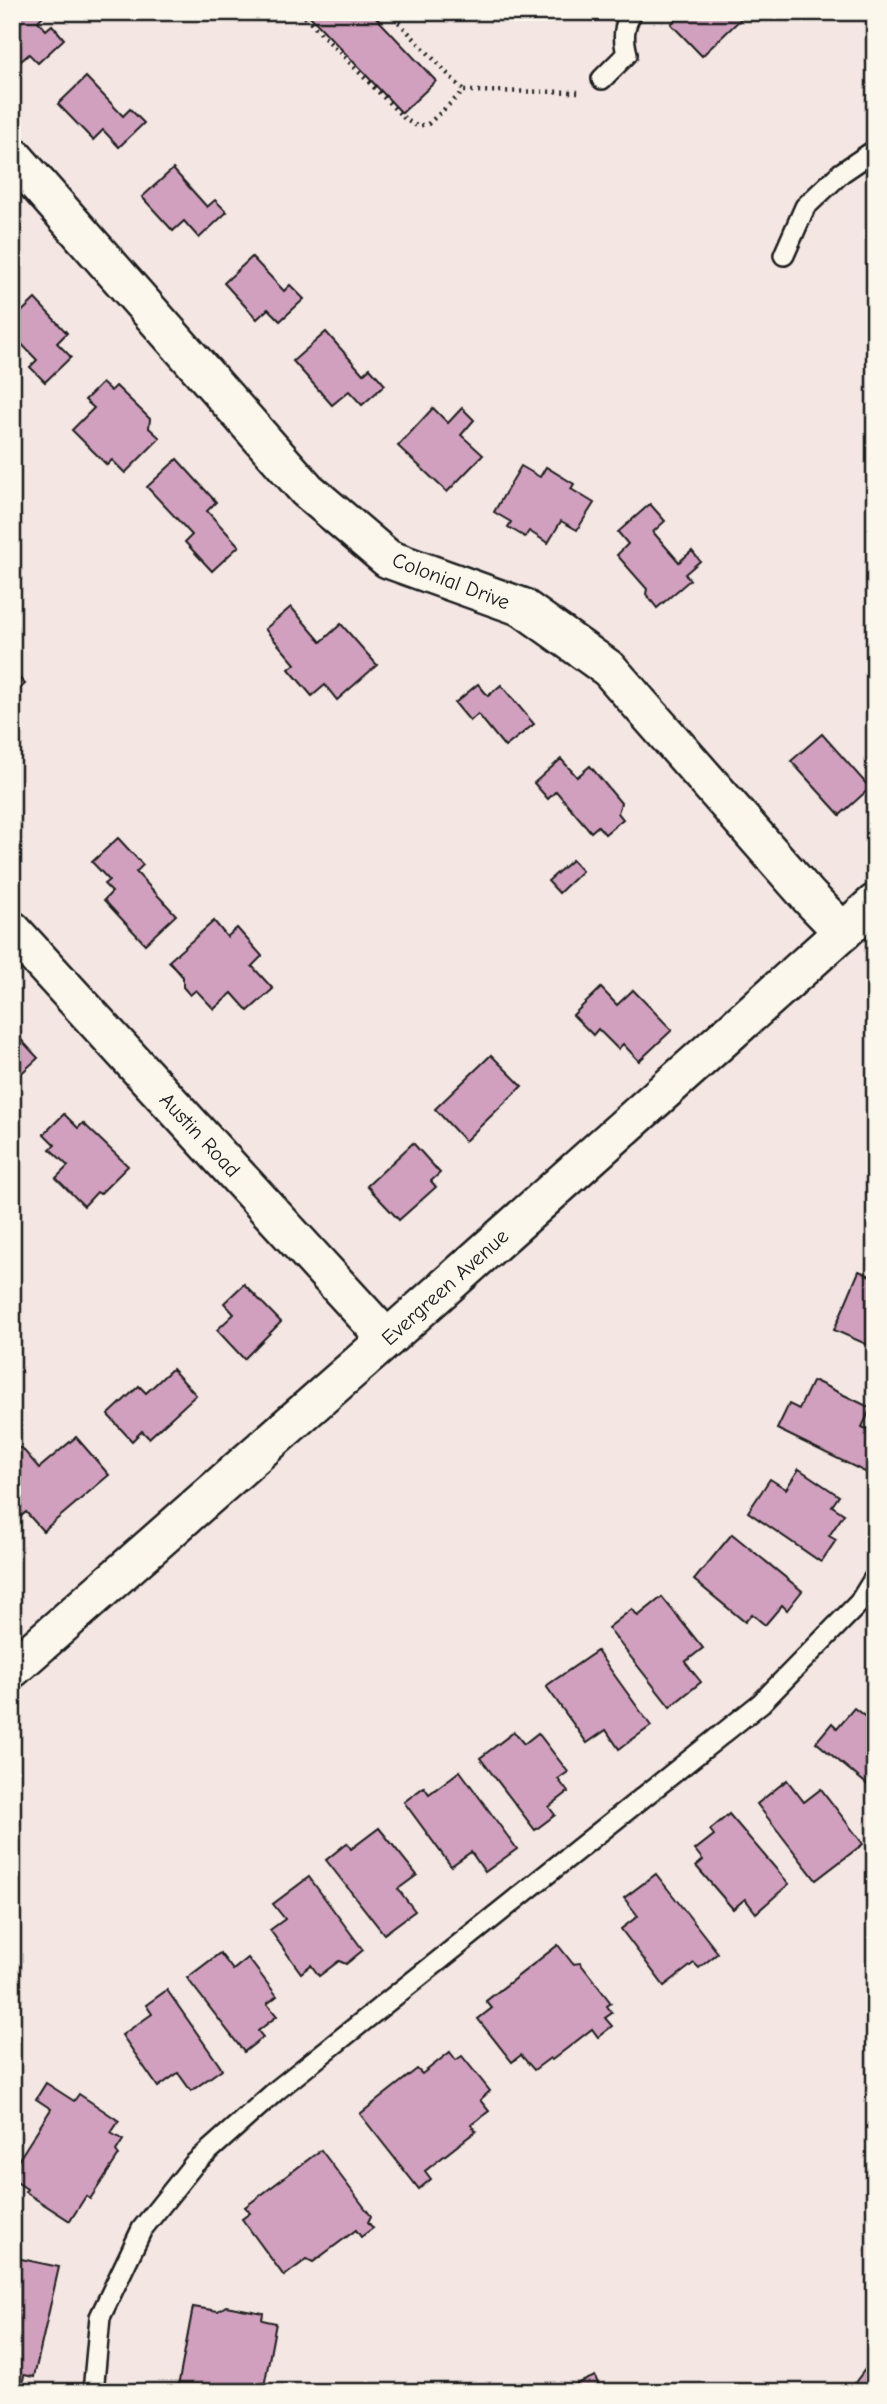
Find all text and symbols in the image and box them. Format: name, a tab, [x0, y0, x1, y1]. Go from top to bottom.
street label: Colonial Drive	[389, 548, 513, 614]
street label: Austin Road	[155, 1088, 245, 1182]
street label: Evergreen Avenue	[377, 1224, 513, 1350]

